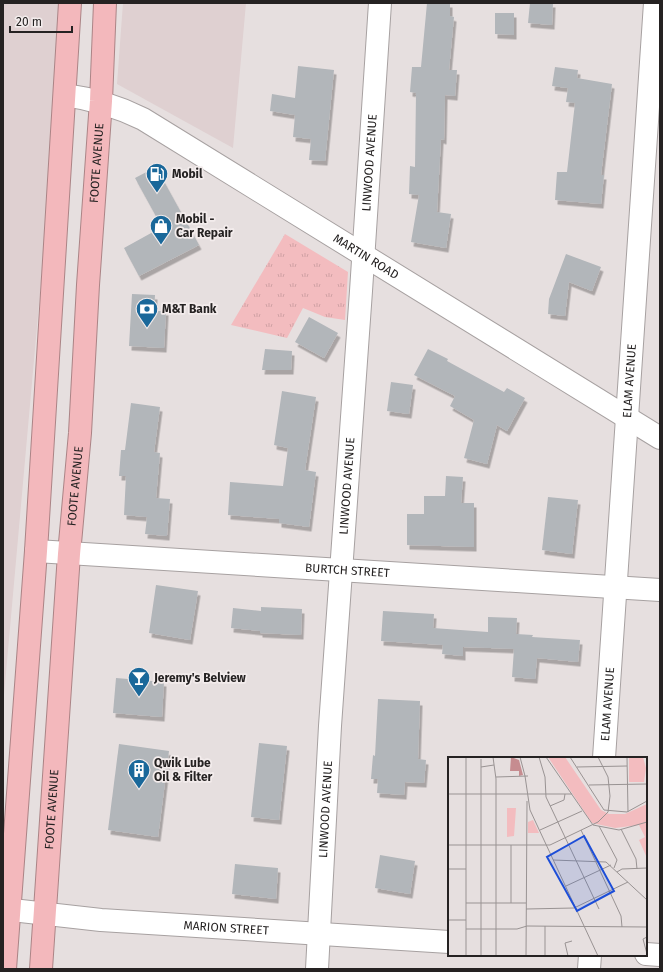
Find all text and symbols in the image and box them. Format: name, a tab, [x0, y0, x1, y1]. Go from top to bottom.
scale bar	[10, 8, 72, 34]
text: 20 m	[16, 15, 42, 29]
street label: LINWOOD AVENUE	[359, 114, 380, 212]
street label: FOOTE AVENUE	[87, 122, 106, 203]
fuel station icon: Mobil	[144, 161, 170, 194]
place label: Mobil	[172, 167, 203, 181]
place label: Mobil - Car Repair	[176, 212, 233, 240]
shop icon: Mobil - Car Repair	[148, 213, 174, 246]
street label: MARTIN ROAD	[331, 231, 402, 282]
bank icon: M&T Bank	[134, 296, 160, 329]
place label: M&T Bank	[162, 302, 217, 316]
street label: ELAM AVENUE	[620, 343, 639, 418]
street label: LINWOOD AVENUE	[337, 437, 358, 535]
street label: FOOTE AVENUE	[65, 446, 86, 527]
street label: BURTCH STREET	[305, 561, 391, 580]
bar icon: Jeremy's Belview	[126, 665, 152, 698]
street label: ELAM AVENUE	[598, 667, 617, 742]
place label: Jeremy's Belview	[153, 671, 246, 685]
place label: Qwik Lube Oil & Filter	[154, 756, 213, 784]
building icon: Qwik Lube Oil & Filter	[126, 757, 152, 790]
inset map	[448, 757, 647, 956]
street label: LINWOOD AVENUE	[316, 760, 335, 858]
street label: FOOTE AVENUE	[42, 769, 61, 850]
street label: MARION STREET	[183, 918, 270, 938]

